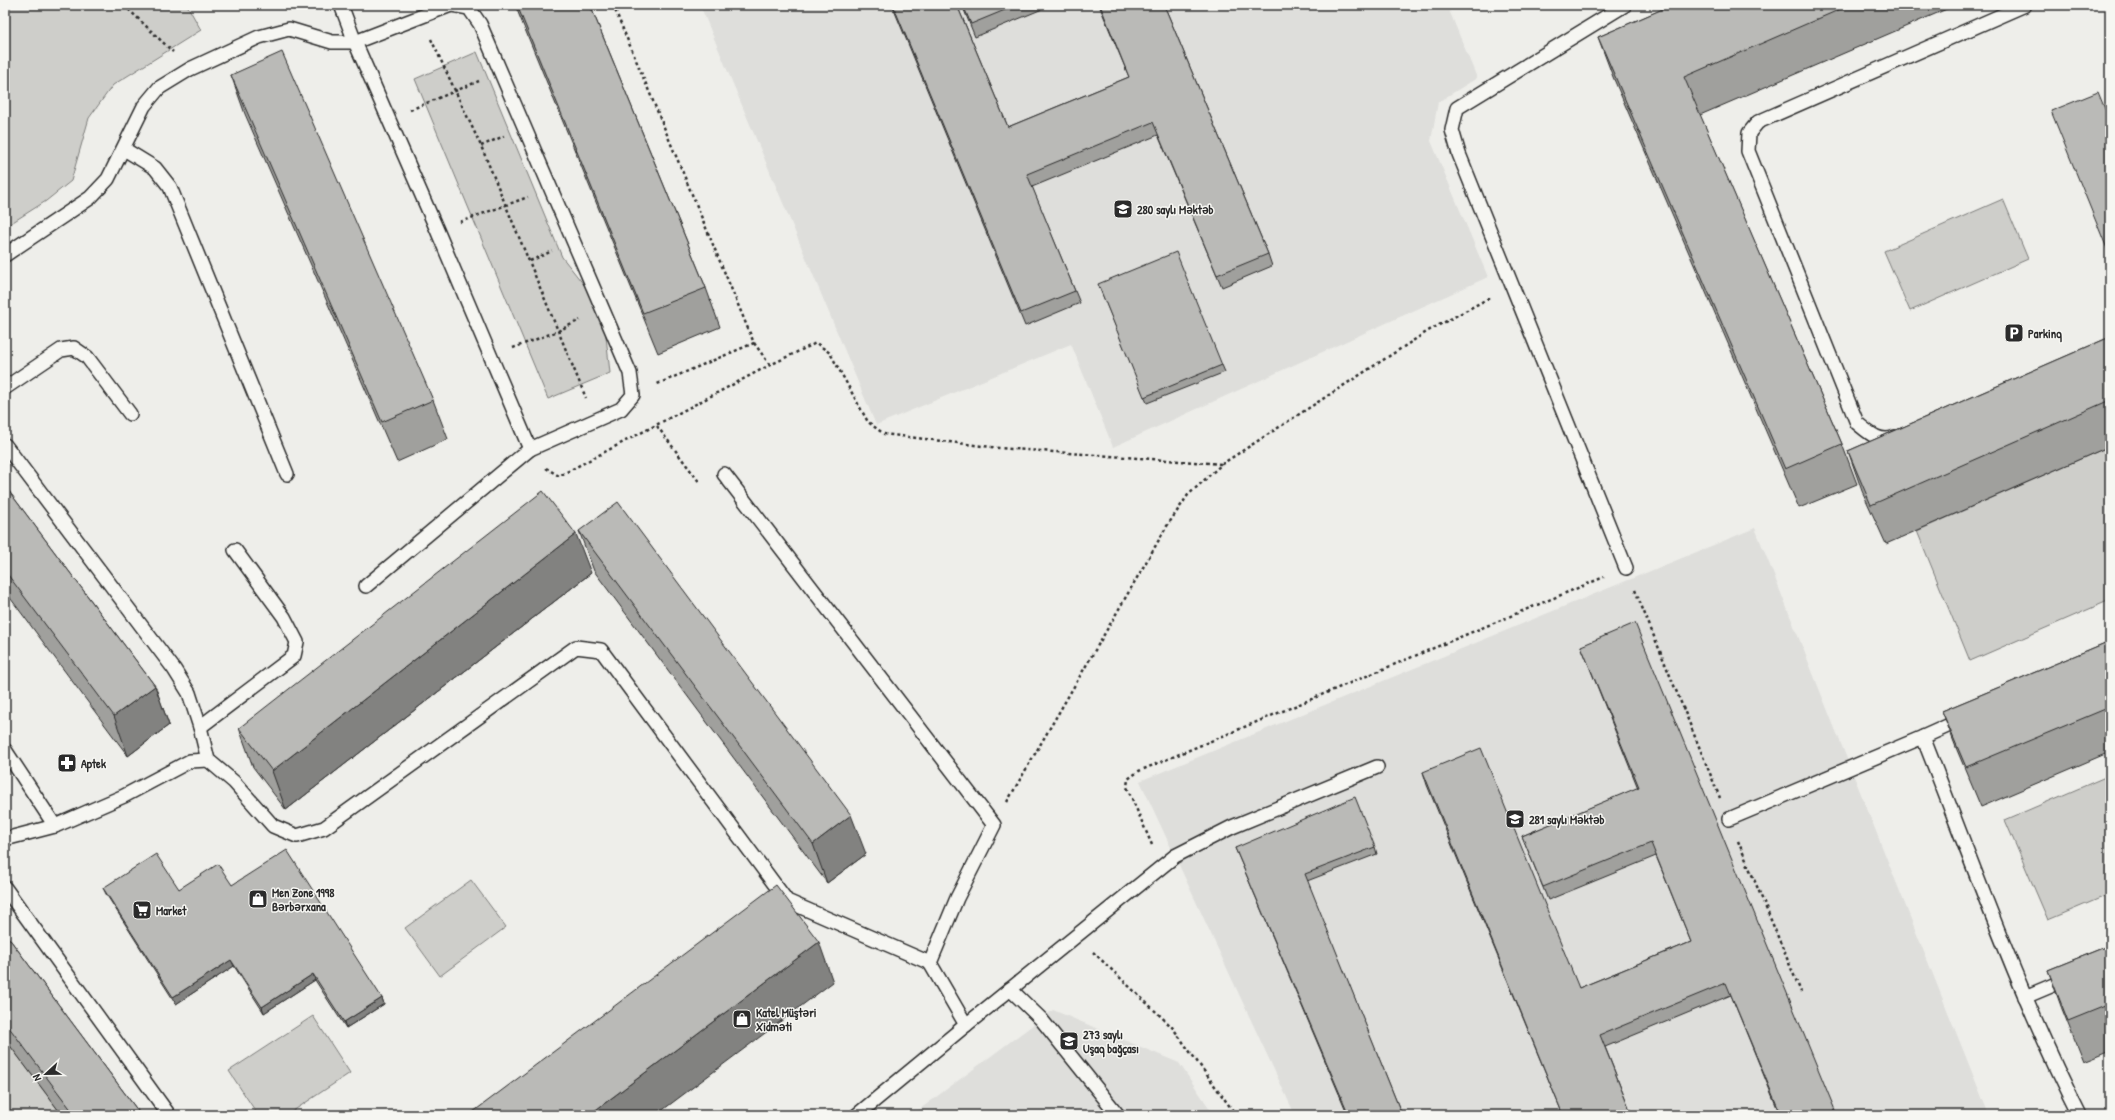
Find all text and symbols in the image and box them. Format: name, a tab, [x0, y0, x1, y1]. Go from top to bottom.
school or university icon: 280 saylı Məktəb	[1112, 198, 1134, 220]
place label: 280 saylı Məktəb	[1137, 201, 1214, 219]
parking icon: Parkinq	[2003, 322, 2025, 344]
place label: Parkinq	[2028, 325, 2062, 343]
pharmacy icon: Aptek	[56, 752, 78, 774]
place label: Aptek	[81, 755, 106, 773]
school or university icon: 281 saylı Məktəb	[1504, 808, 1526, 830]
place label: 281 saylı Məktəb	[1529, 811, 1605, 829]
place label: Men Zone 1998 Bərbərxana	[272, 884, 335, 915]
shop icon: Men Zone 1998 Bərbərxana	[247, 888, 269, 910]
supermarket icon: Market	[131, 899, 153, 921]
place label: Market	[156, 902, 187, 919]
place label: Katel Müştəri Xidməti	[756, 1004, 817, 1035]
shop icon: Katel Müştəri Xidməti	[731, 1008, 753, 1030]
place label: 273 saylı Uşaq bağçası	[1083, 1026, 1139, 1058]
school or university icon: 273 saylı Uşaq bağçası	[1058, 1030, 1080, 1052]
north arrow	[26, 1054, 66, 1094]
text: N	[29, 1072, 44, 1083]

